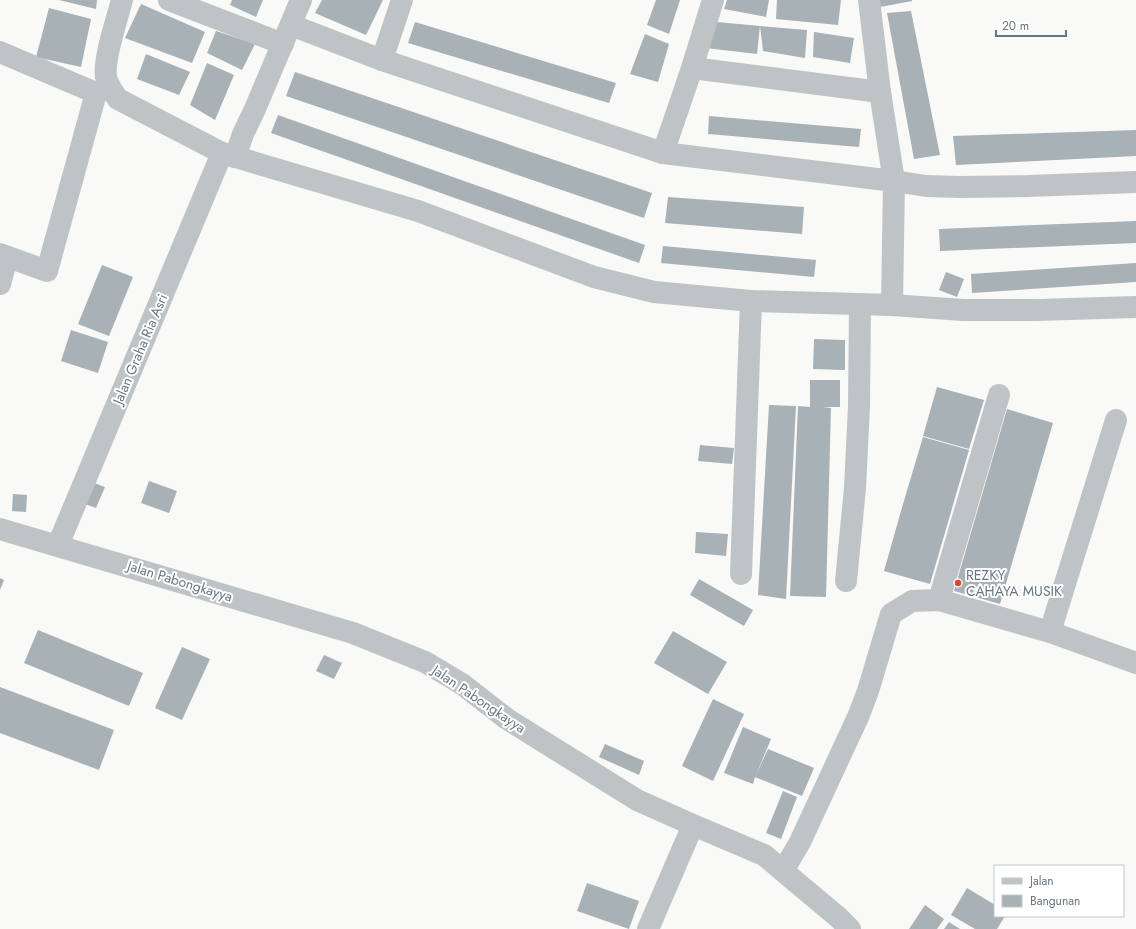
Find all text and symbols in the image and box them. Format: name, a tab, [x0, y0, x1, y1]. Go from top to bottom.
scale bar	[996, 12, 1066, 38]
text: 20 m	[1002, 17, 1029, 35]
street label: Jalan Graha Ria Asri	[107, 291, 172, 409]
street label: Jalan Pabongkayya	[123, 555, 235, 606]
place label: REZKY CAHAYA MUSIK	[966, 565, 1062, 601]
marker: REZKY CAHAYA MUSIK	[953, 578, 963, 588]
street label: Jalan Pabongkayya	[427, 659, 530, 738]
legend	[994, 865, 1124, 917]
text: Jalan	[1028, 872, 1053, 890]
text: Bangunan	[1030, 892, 1080, 910]

